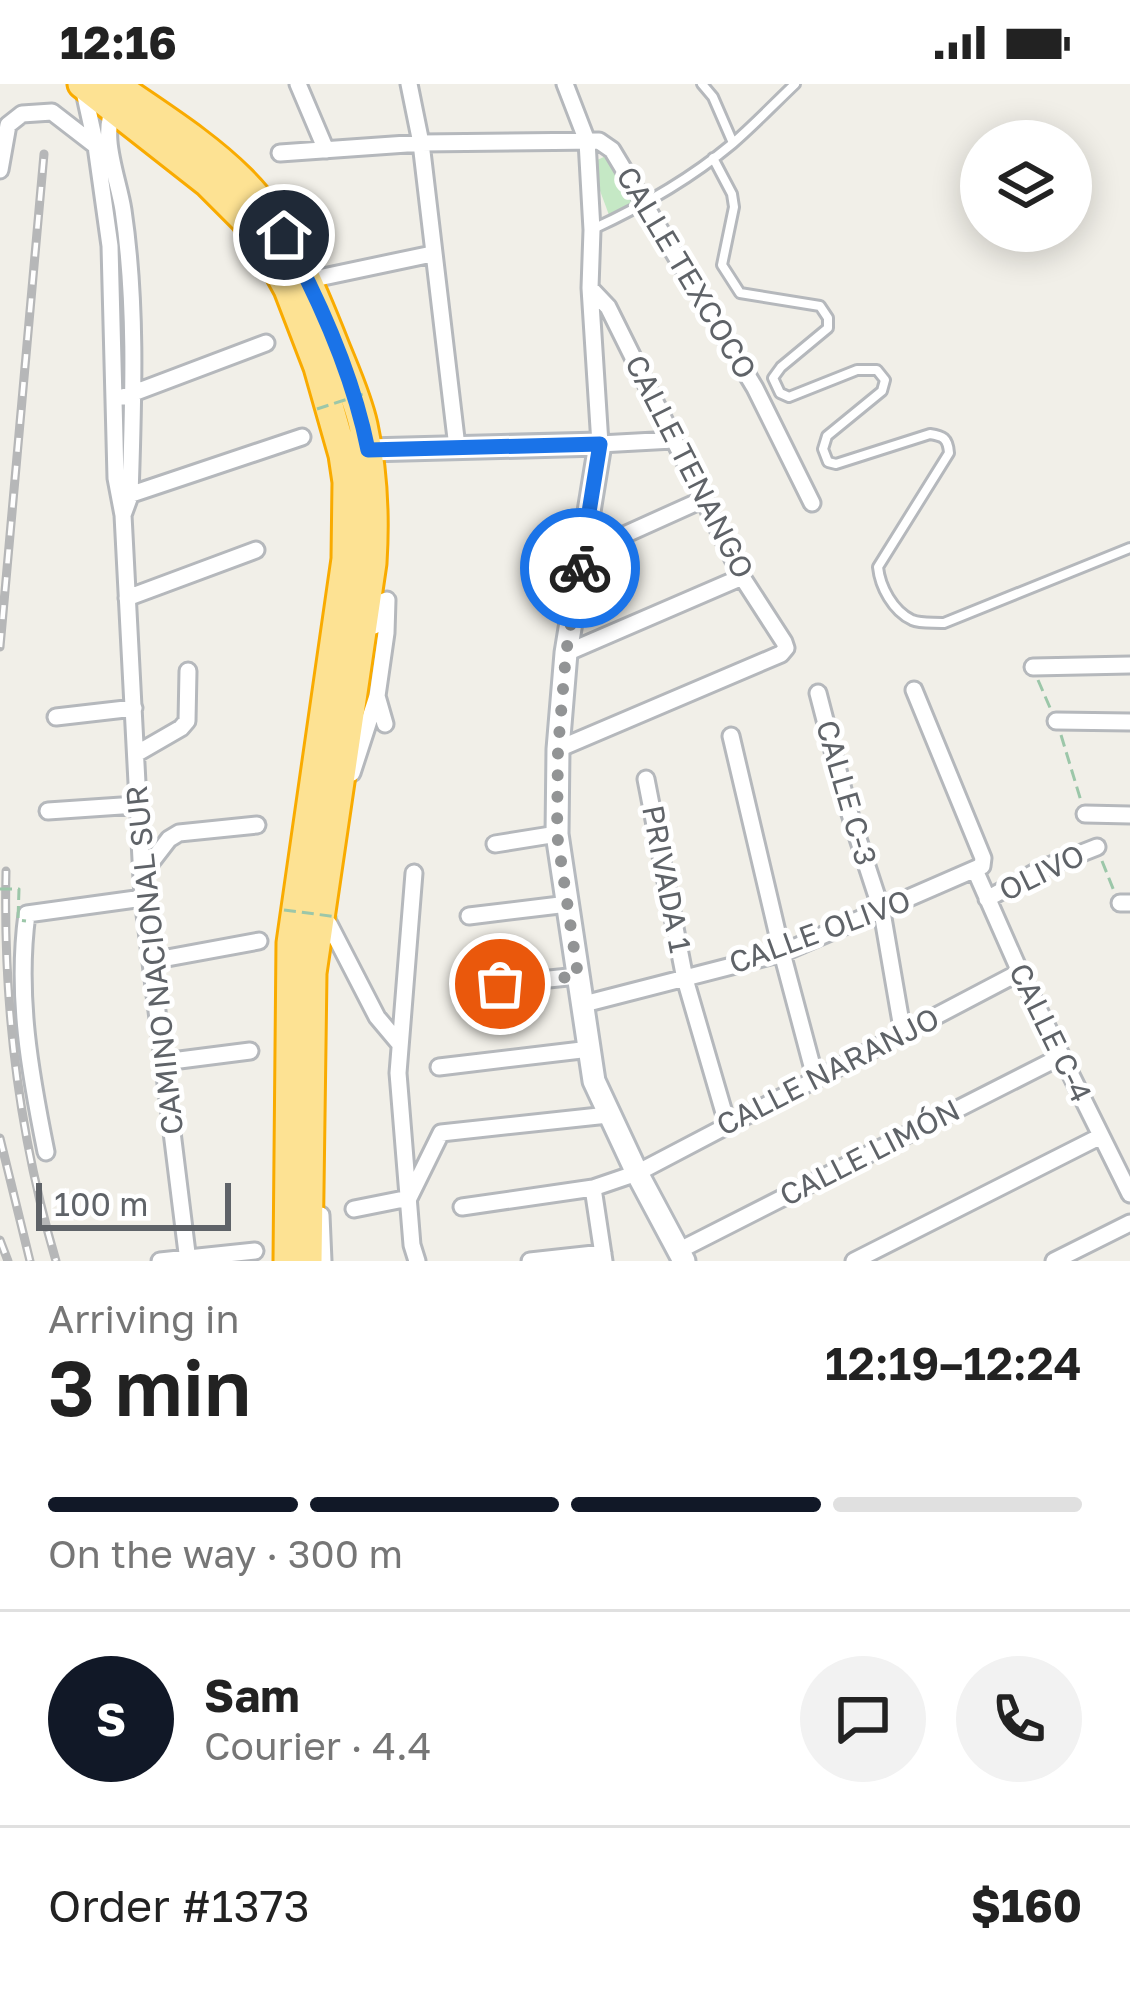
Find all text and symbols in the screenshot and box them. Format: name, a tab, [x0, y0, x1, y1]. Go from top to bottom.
text: 12:16	[60, 15, 177, 69]
map controls	[960, 120, 1092, 252]
button: layers	[960, 120, 1092, 252]
street label: CALLE TEXCOCO	[609, 160, 764, 385]
pin	[233, 184, 335, 286]
icon: home	[251, 202, 317, 268]
street label: CALLE TENANGO	[618, 349, 762, 584]
courier	[520, 508, 640, 628]
icon: bike	[547, 535, 613, 601]
street label: CALLE C-3	[809, 716, 885, 869]
street label: CAMINO NACIONAL SUR	[118, 784, 190, 1137]
street label: PRIVADA 1	[635, 802, 699, 956]
street label: OLIVO	[993, 836, 1090, 908]
street label: CALLE OLIVO	[724, 882, 915, 981]
pin	[449, 933, 551, 1035]
icon: bag	[467, 951, 533, 1017]
street label: CALLE C-4	[1002, 957, 1100, 1108]
street label: CALLE NARANJO	[710, 999, 945, 1143]
street label: CALLE LIMÓN	[774, 1091, 966, 1213]
scale bar	[36, 1177, 231, 1230]
text: 100 m	[54, 1184, 148, 1223]
text: Arriving in	[48, 1295, 239, 1342]
text: 12:19–12:24	[825, 1336, 1082, 1390]
text: 3 min	[48, 1340, 251, 1433]
text: On the way · 300 m	[48, 1530, 403, 1577]
button: chat	[800, 1656, 926, 1782]
button: phone	[956, 1656, 1082, 1782]
text: Sam	[204, 1668, 300, 1722]
text: S	[96, 1692, 126, 1746]
text: Courier · 4.4	[204, 1722, 432, 1769]
text: Order #1373	[48, 1878, 310, 1932]
text: $160	[971, 1878, 1082, 1932]

